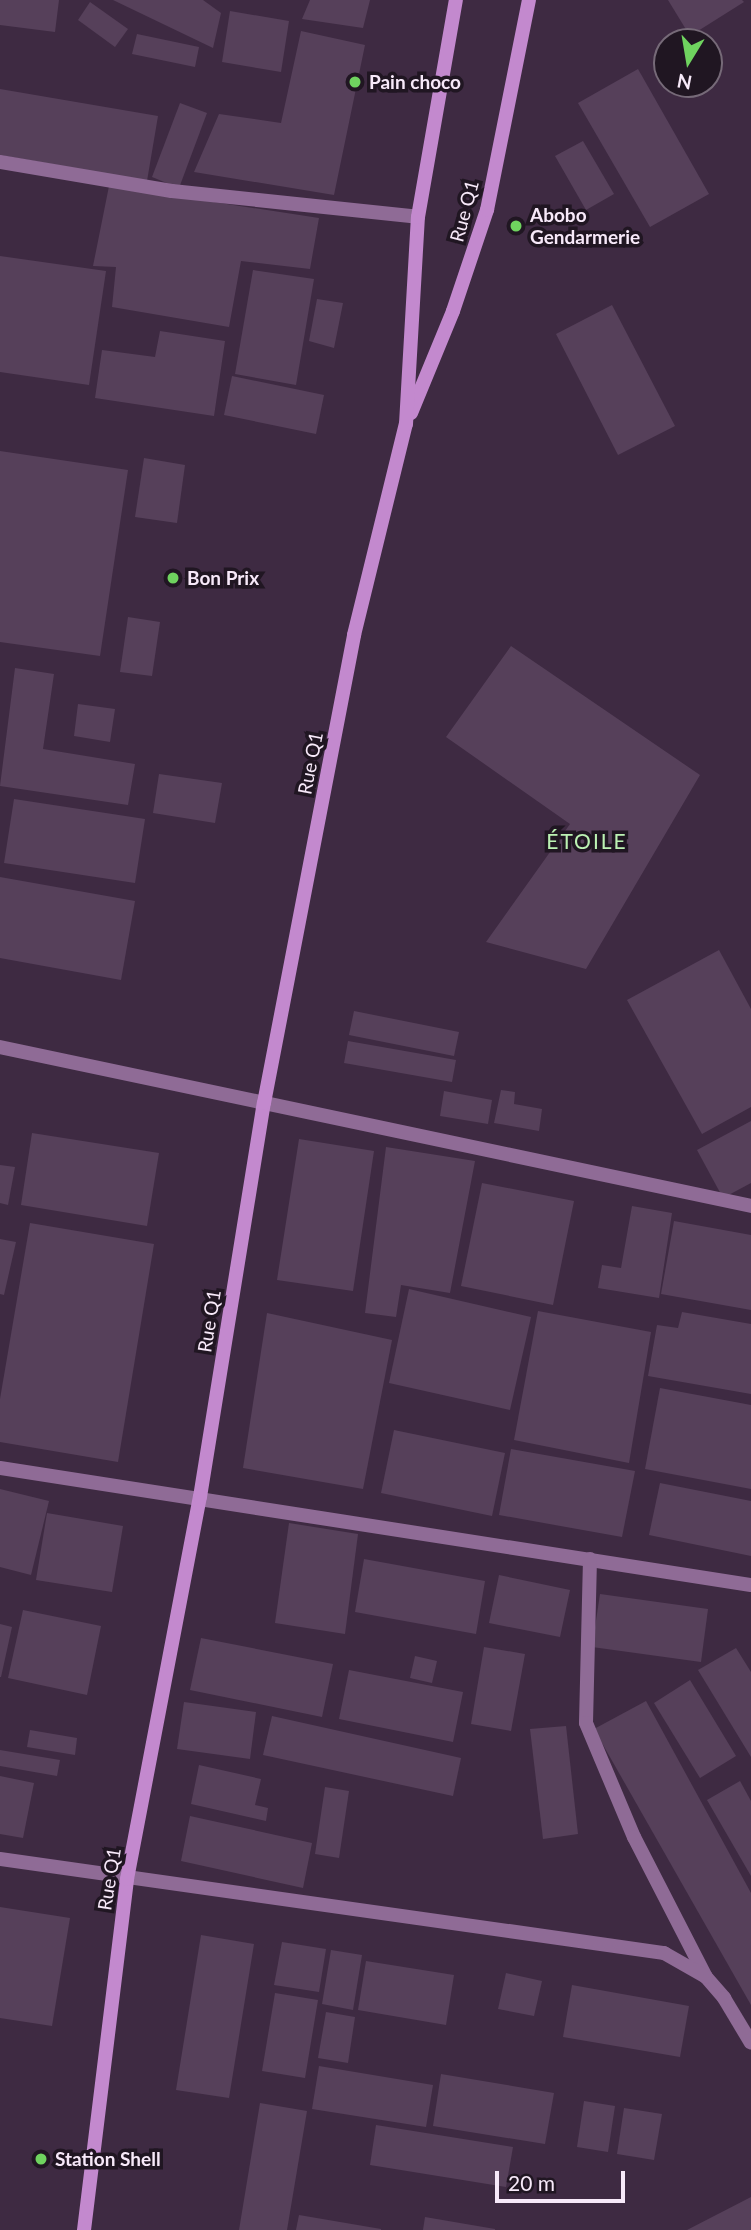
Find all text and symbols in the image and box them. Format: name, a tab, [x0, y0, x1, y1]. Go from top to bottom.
north arrow	[653, 28, 723, 98]
text: N	[675, 69, 694, 95]
place label: Pain choco	[369, 71, 461, 93]
marker: Pain choco	[347, 74, 363, 90]
street label: Rue Q1	[445, 178, 483, 244]
place label: Abobo Gendarmerie	[530, 204, 640, 248]
marker: Abobo Gendarmerie	[508, 218, 524, 234]
place label: Bon Prix	[187, 567, 259, 589]
marker: Bon Prix	[165, 570, 181, 586]
street label: Rue Q1	[293, 730, 327, 796]
district label: ÉTOILE	[547, 828, 627, 854]
street label: Rue Q1	[193, 1288, 225, 1354]
street label: Rue Q1	[93, 1846, 125, 1912]
place label: Station Shell	[55, 2148, 161, 2170]
marker: Station Shell	[33, 2151, 49, 2167]
scale bar	[499, 2156, 628, 2200]
text: 20 m	[508, 2170, 555, 2195]

